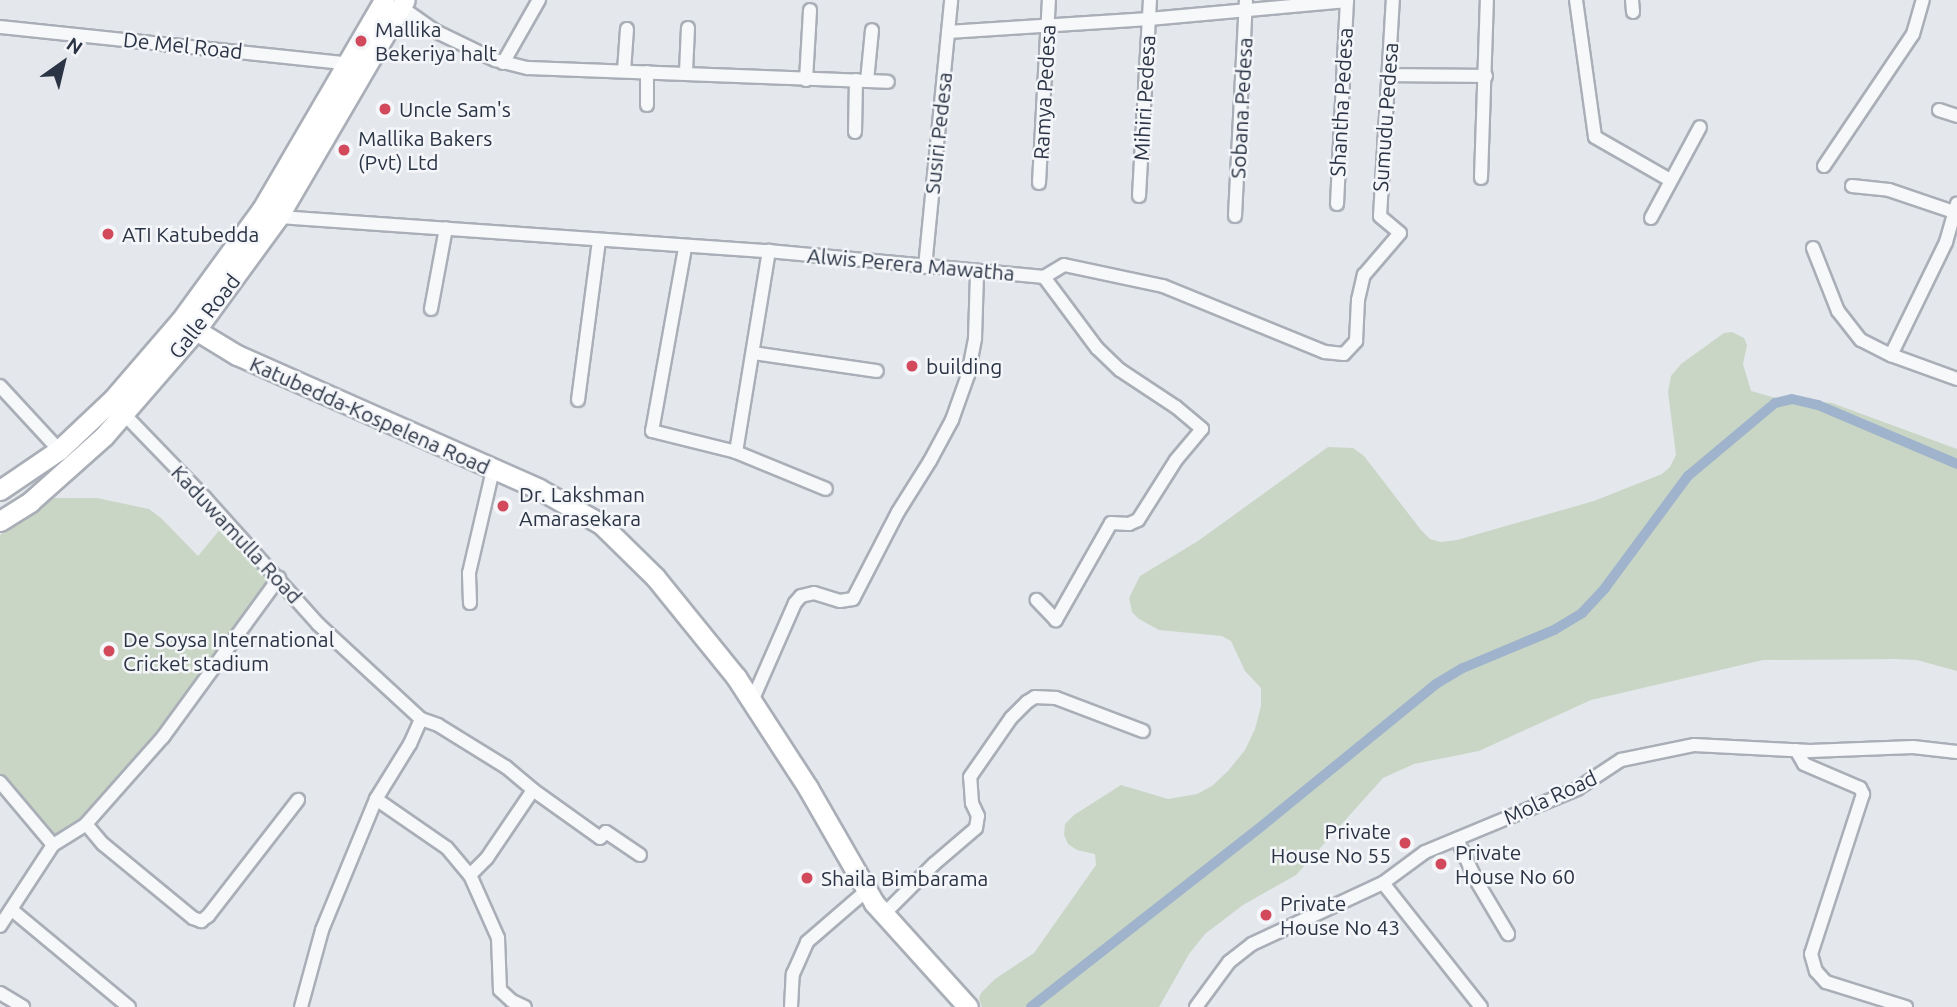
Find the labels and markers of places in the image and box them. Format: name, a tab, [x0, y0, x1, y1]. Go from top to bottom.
place label: Mallika Bekeriya halt	[375, 16, 497, 66]
marker: Mallika Bekeriya halt	[353, 33, 369, 49]
place label: Uncle Sam's	[399, 96, 511, 122]
marker: Uncle Sam's	[377, 101, 393, 117]
place label: Mallika Bakers (Pvt) Ltd	[358, 125, 492, 175]
marker: Mallika Bakers (Pvt) Ltd	[336, 142, 352, 158]
place label: ATI Katubedda	[122, 221, 259, 247]
marker: ATI Katubedda	[100, 226, 116, 242]
place label: building	[926, 353, 1002, 379]
marker: building	[904, 358, 920, 374]
place label: Dr. Lakshman Amarasekara	[519, 481, 645, 531]
marker: Dr. Lakshman Amarasekara	[493, 496, 513, 516]
place label: De Soysa International Cricket stadium	[123, 626, 334, 676]
marker: De Soysa International Cricket stadium	[101, 643, 117, 659]
place label: Private House No 55	[1271, 818, 1391, 868]
marker: Private House No 55	[1397, 835, 1413, 851]
place label: Private House No 60	[1455, 839, 1575, 889]
marker: Private House No 60	[1433, 856, 1449, 872]
place label: Shaila Bimbarama	[821, 865, 988, 891]
marker: Shaila Bimbarama	[799, 870, 815, 886]
place label: Private House No 43	[1280, 890, 1400, 940]
marker: Private House No 43	[1258, 907, 1274, 923]

